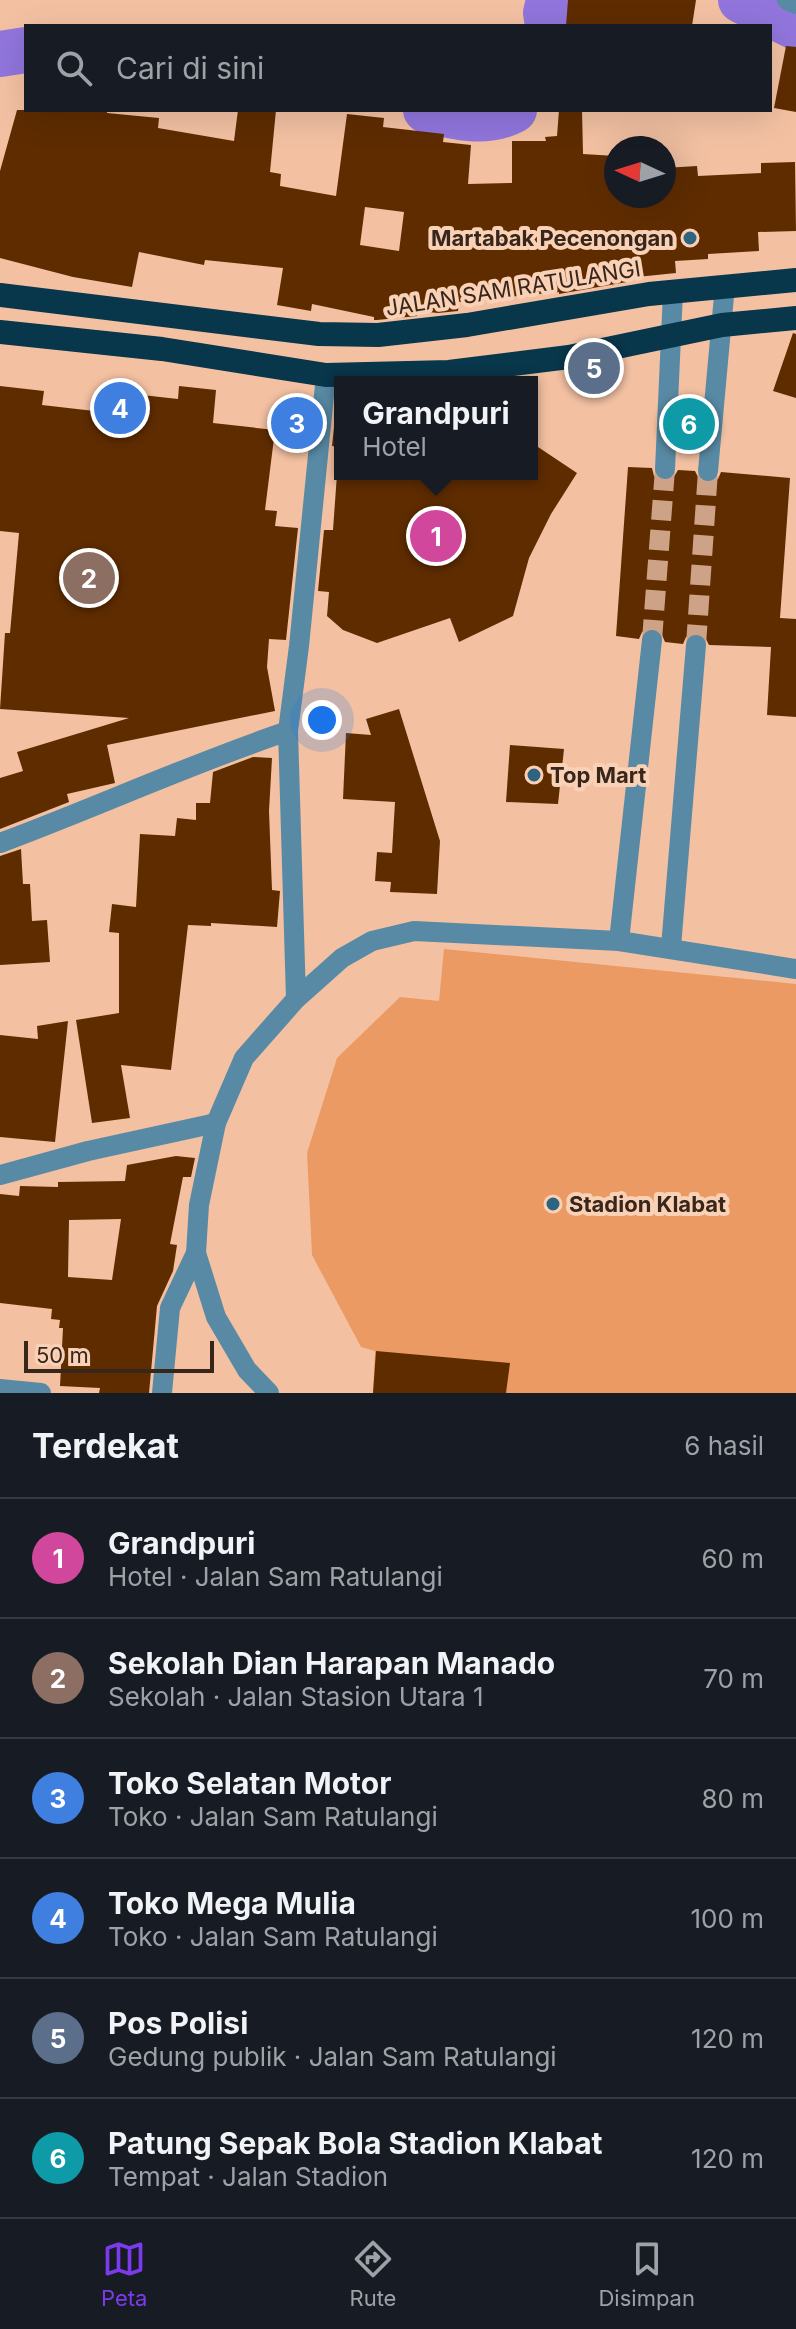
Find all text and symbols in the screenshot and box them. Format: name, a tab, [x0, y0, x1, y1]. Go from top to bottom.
search box	[24, 24, 772, 112]
icon: search	[52, 46, 96, 90]
text: Cari di sini	[116, 50, 264, 86]
north arrow	[604, 136, 676, 208]
place label: Martabak Pecenongan	[431, 225, 674, 251]
marker: Martabak Pecenongan	[681, 229, 699, 247]
street label: JALAN SAM RATULANGI	[384, 255, 642, 321]
pin: 5	[568, 338, 620, 398]
popup	[334, 376, 538, 480]
pin: 4	[94, 378, 146, 438]
pin: 3	[271, 393, 323, 453]
pin: 6	[663, 394, 715, 454]
text: Grandpuri	[362, 395, 510, 431]
text: Hotel	[362, 431, 427, 462]
pin: 1	[410, 506, 462, 566]
pin: 2	[63, 548, 115, 608]
your location	[302, 700, 342, 740]
place label: Top Mart	[550, 762, 646, 788]
marker: Top Mart	[525, 766, 543, 784]
place label: Stadion Klabat	[569, 1191, 726, 1217]
marker: Stadion Klabat	[544, 1195, 562, 1213]
scale bar	[24, 1337, 214, 1373]
text: 50 m	[36, 1342, 89, 1368]
text: Terdekat	[32, 1425, 179, 1466]
text: 6 hasil	[684, 1430, 764, 1461]
text: Grandpuri	[108, 1525, 255, 1561]
text: 1	[52, 1543, 64, 1574]
text: 60 m	[701, 1543, 764, 1574]
text: Hotel · Jalan Sam Ratulangi	[108, 1561, 443, 1592]
text: Sekolah Dian Harapan Manado	[108, 1645, 555, 1681]
text: 2	[50, 1663, 66, 1694]
text: 70 m	[703, 1663, 764, 1694]
text: Sekolah · Jalan Stasion Utara 1	[108, 1681, 484, 1712]
text: Toko Selatan Motor	[108, 1765, 391, 1801]
text: 3	[50, 1783, 66, 1814]
text: 80 m	[701, 1783, 764, 1814]
text: Toko · Jalan Sam Ratulangi	[108, 1801, 438, 1832]
text: Toko Mega Mulia	[108, 1885, 356, 1921]
text: 4	[49, 1903, 67, 1934]
text: 100 m	[691, 1903, 764, 1934]
text: Toko · Jalan Sam Ratulangi	[108, 1921, 438, 1952]
text: Pos Polisi	[108, 2005, 248, 2041]
text: 5	[50, 2023, 66, 2054]
text: 120 m	[691, 2023, 764, 2054]
text: Gedung publik · Jalan Sam Ratulangi	[108, 2041, 557, 2072]
text: Patung Sepak Bola Stadion Klabat	[108, 2125, 603, 2161]
text: 6	[50, 2143, 66, 2174]
text: 120 m	[691, 2143, 764, 2174]
text: Tempat · Jalan Stadion	[108, 2161, 388, 2192]
tab: Peta	[101, 2237, 147, 2311]
tab: Rute	[349, 2237, 396, 2311]
tab: Disimpan	[598, 2237, 695, 2311]

